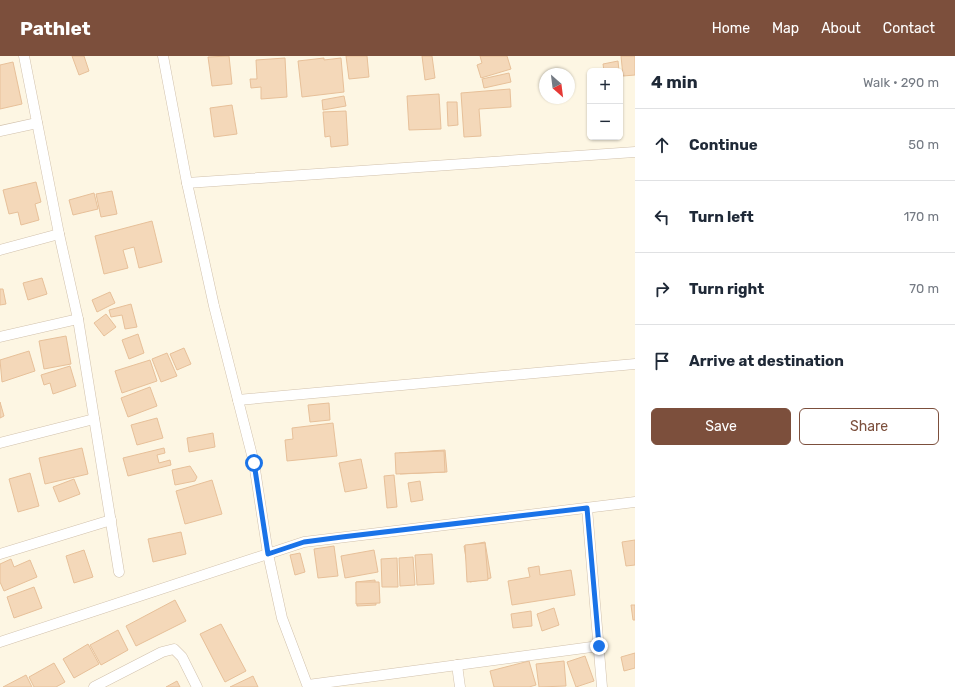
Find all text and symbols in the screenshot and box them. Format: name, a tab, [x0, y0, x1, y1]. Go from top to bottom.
text: Pathlet	[20, 17, 91, 40]
text: Home	[712, 20, 750, 37]
text: Map	[772, 20, 799, 37]
text: About	[821, 20, 861, 37]
text: Contact	[883, 20, 935, 37]
north arrow	[539, 68, 575, 104]
map controls	[587, 68, 623, 140]
button: +	[587, 68, 623, 104]
text: 4 min	[651, 72, 698, 92]
text: Walk · 290 m	[863, 75, 939, 90]
button: −	[587, 104, 623, 140]
icon: ahead	[651, 134, 673, 156]
text: Continue	[689, 136, 758, 154]
text: 50 m	[908, 137, 939, 152]
icon: left	[651, 206, 673, 228]
text: Turn left	[689, 208, 754, 226]
text: 170 m	[904, 209, 939, 224]
icon: right	[651, 278, 673, 300]
text: Turn right	[689, 280, 764, 298]
text: 70 m	[909, 281, 939, 296]
icon: arrive	[651, 350, 673, 372]
text: Arrive at destination	[689, 352, 844, 370]
button: Save	[651, 408, 791, 445]
button: Share	[799, 408, 939, 445]
route start	[245, 454, 263, 472]
route end	[590, 637, 608, 655]

